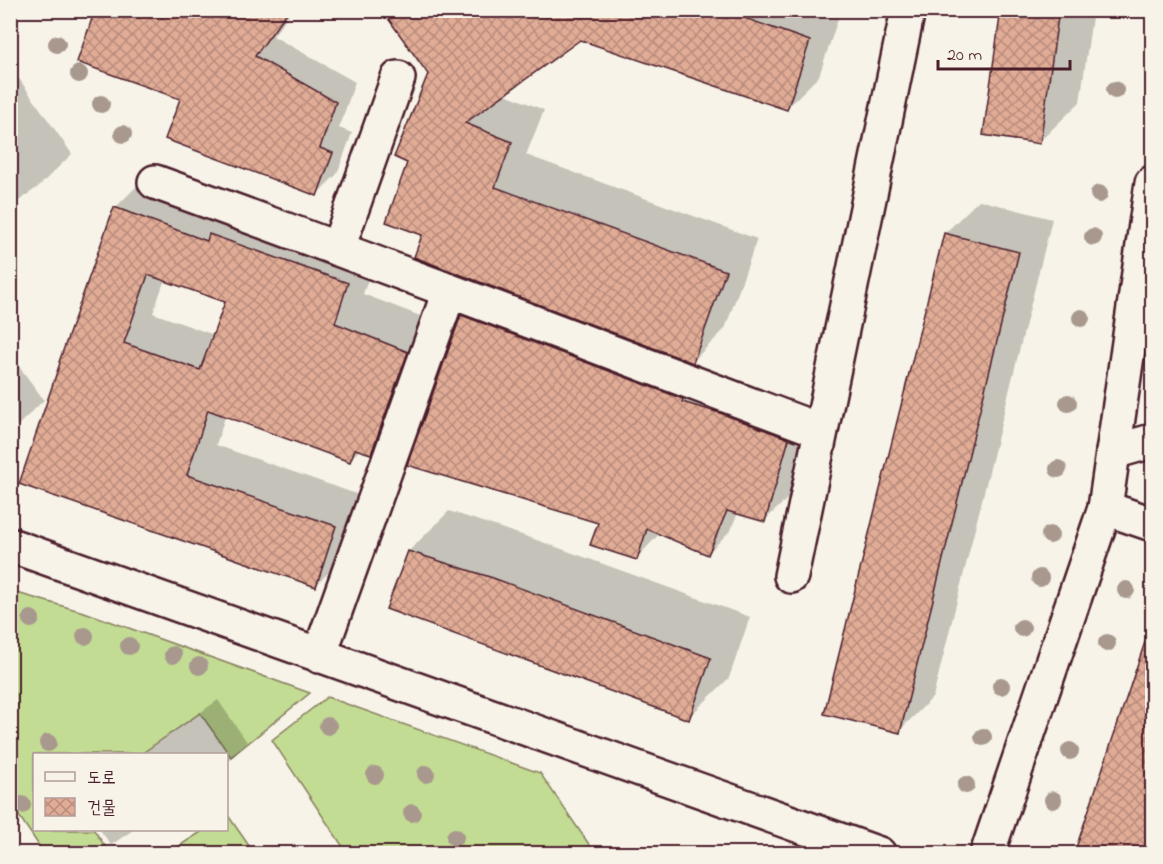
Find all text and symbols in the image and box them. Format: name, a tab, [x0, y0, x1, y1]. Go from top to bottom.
scale bar	[938, 33, 1070, 71]
text: 20 m	[947, 43, 982, 69]
legend	[33, 753, 228, 831]
text: 도로	[87, 766, 116, 792]
text: 건물	[87, 796, 116, 822]

